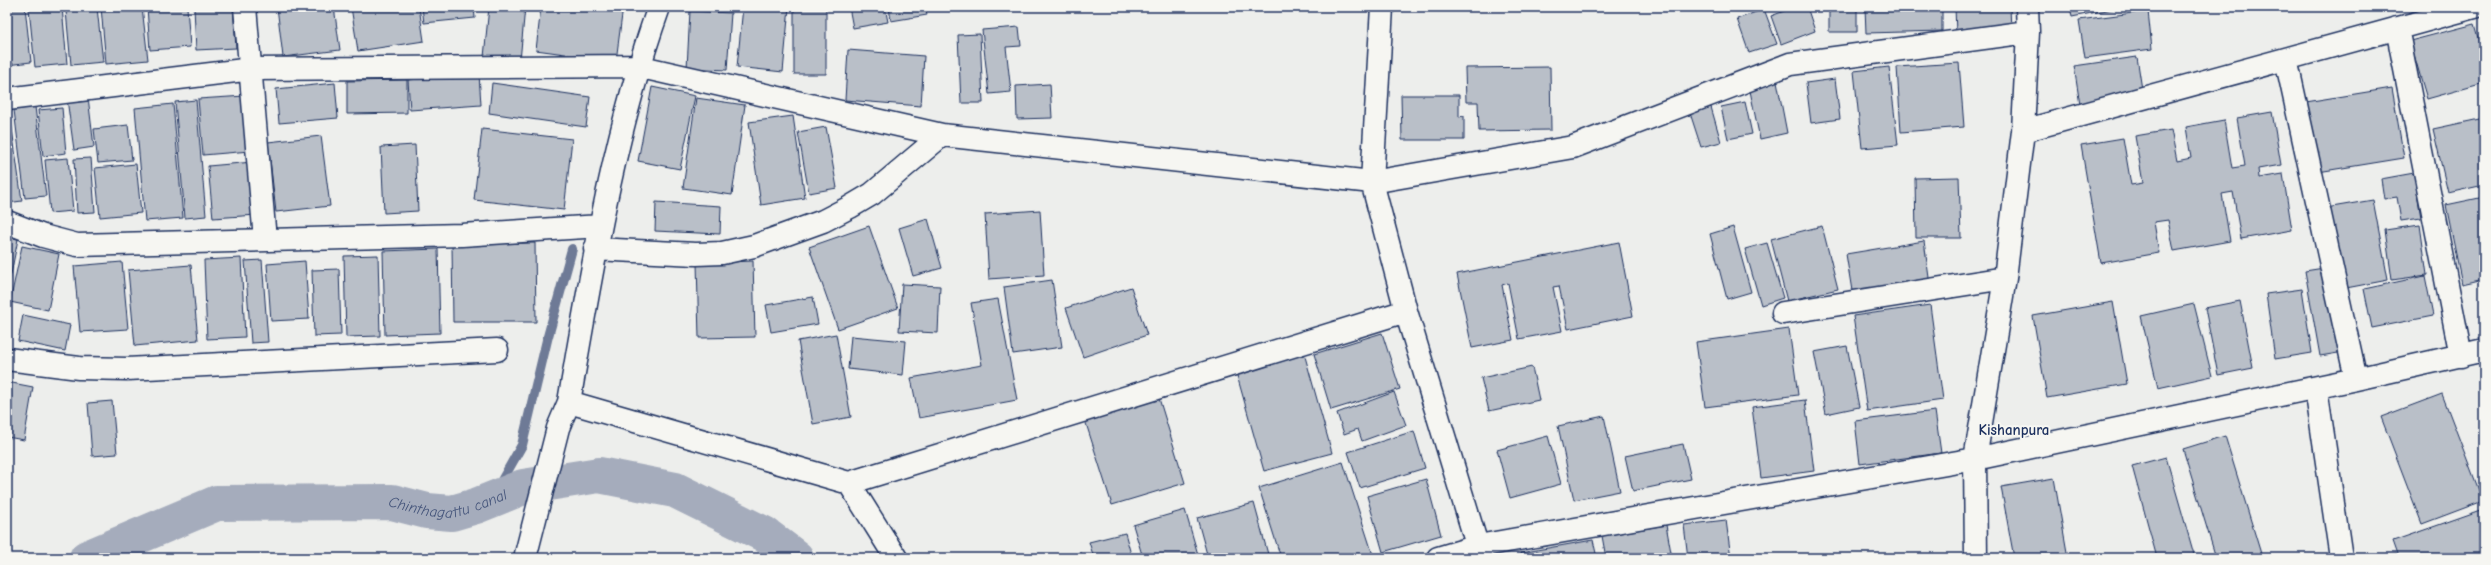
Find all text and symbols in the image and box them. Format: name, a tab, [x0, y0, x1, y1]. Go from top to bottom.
district label: Kishanpura	[1979, 421, 2049, 439]
water label: Chinthagattu canal	[387, 485, 510, 522]

